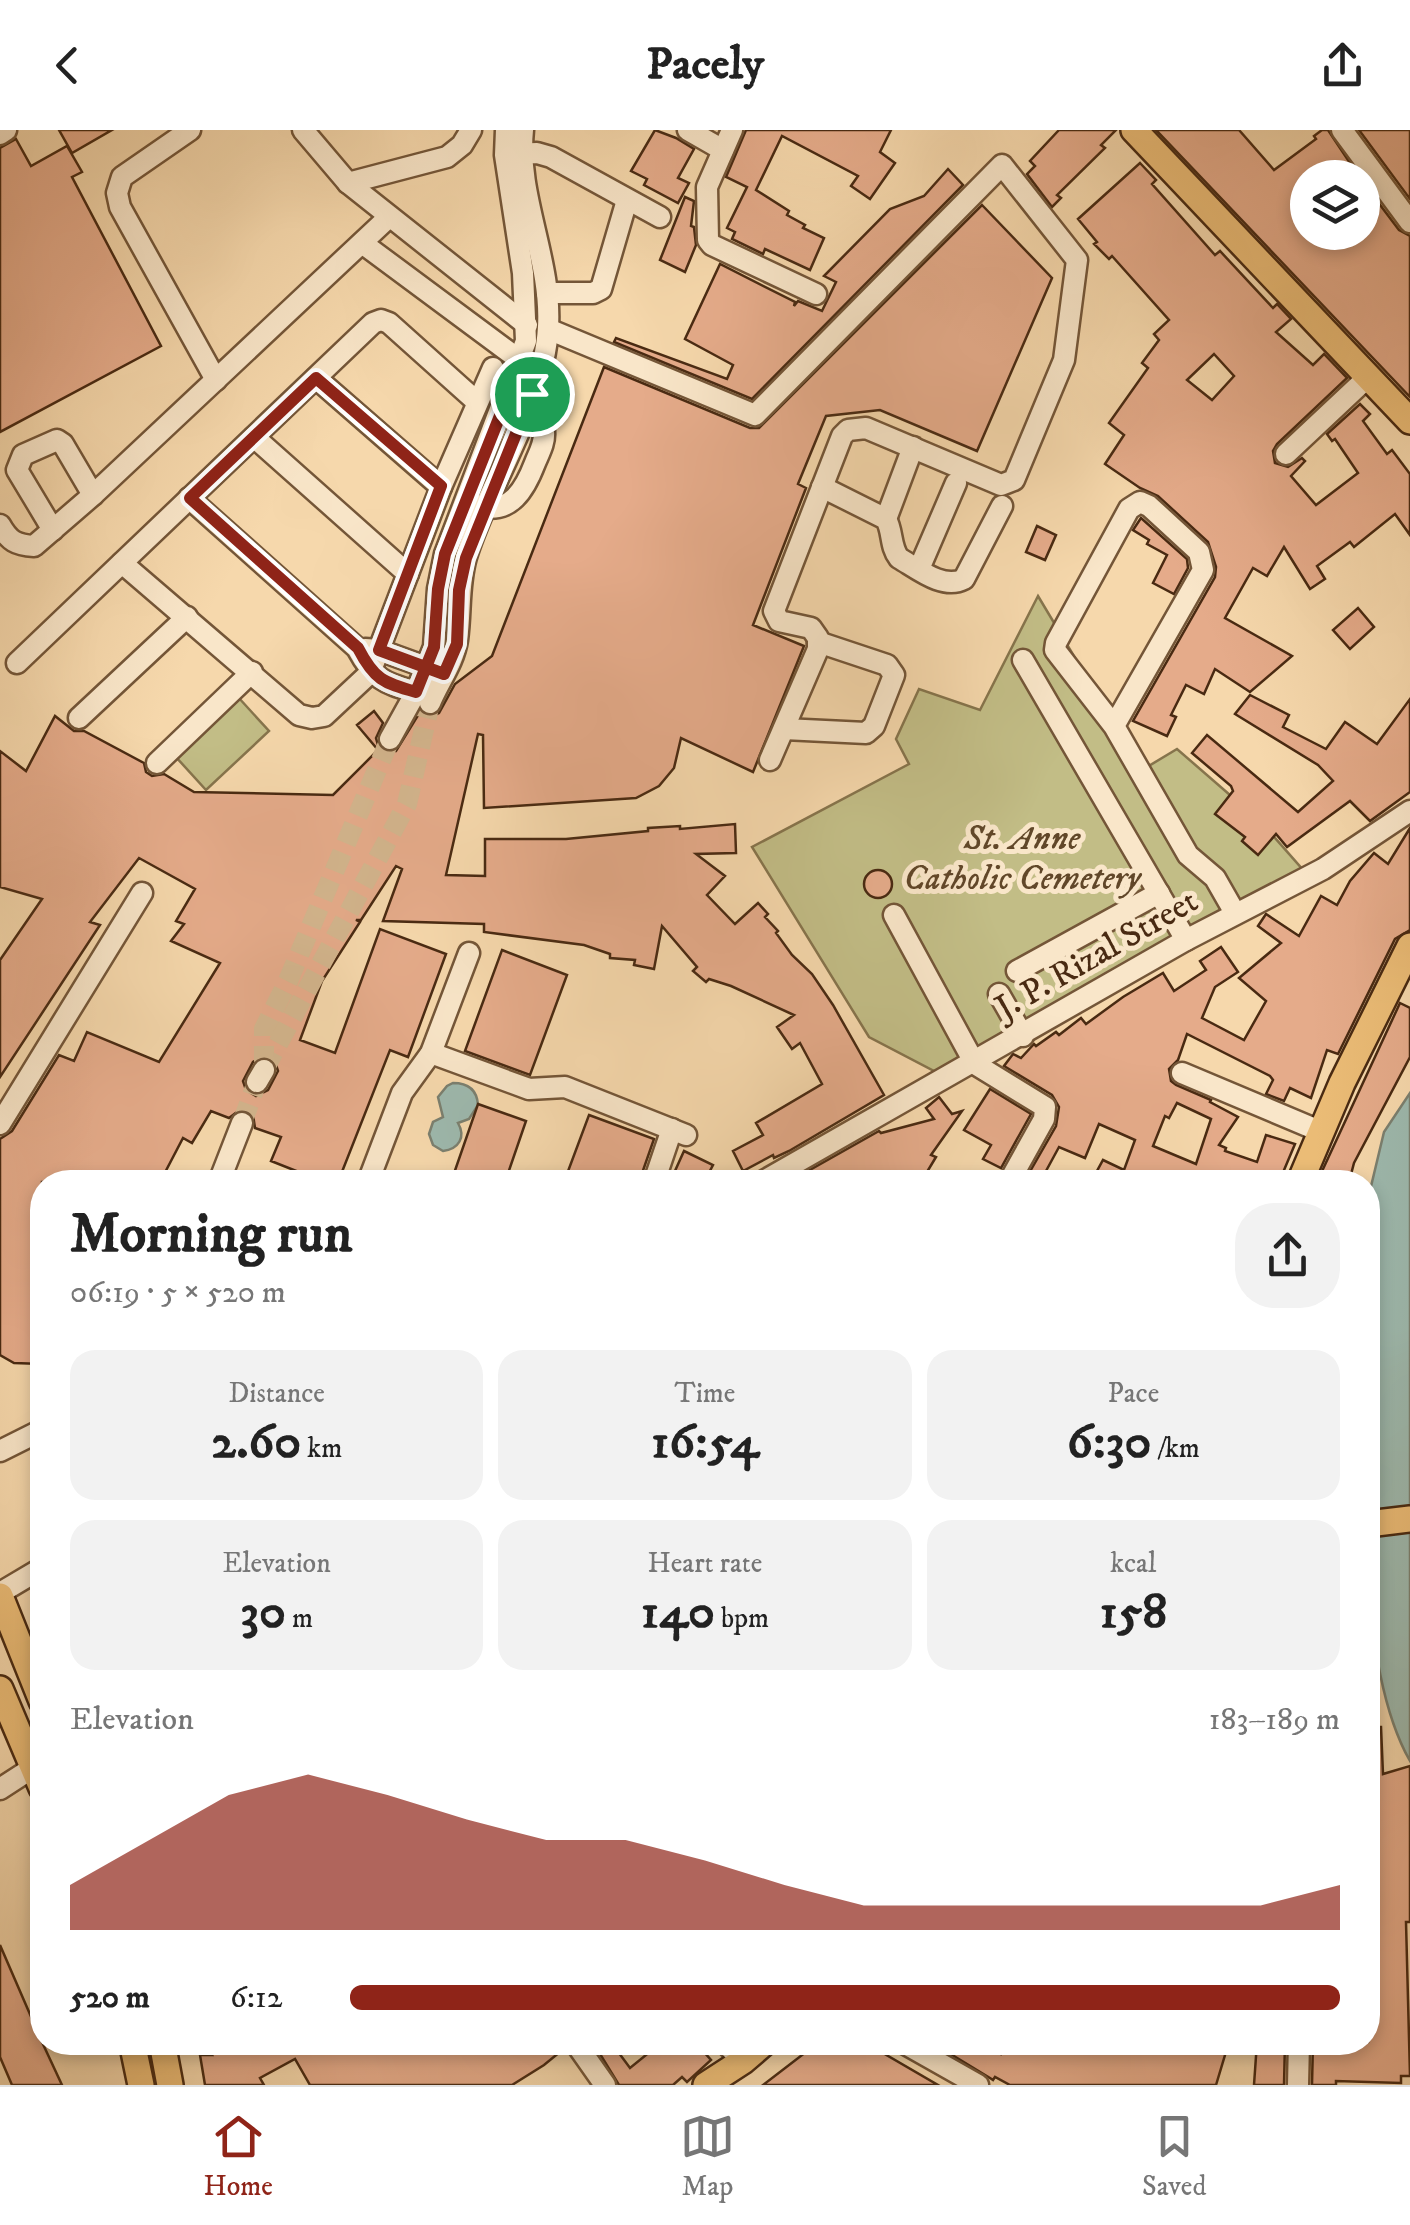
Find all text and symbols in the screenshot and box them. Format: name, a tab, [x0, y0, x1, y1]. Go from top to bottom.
text: Pacely	[646, 37, 764, 93]
icon: back	[40, 38, 95, 93]
icon: share	[1315, 38, 1370, 93]
map controls	[1290, 160, 1380, 250]
button: layers	[1290, 160, 1380, 250]
pin	[490, 352, 575, 437]
icon: arrive	[505, 367, 560, 422]
park label: St. Anne Catholic Cemetery	[903, 817, 1143, 901]
street label: J. P. Rizal Street	[985, 879, 1206, 1032]
text: Morning run	[70, 1201, 352, 1270]
button: share	[1235, 1203, 1340, 1308]
text: 06:19 · 5 × 520 m	[70, 1273, 286, 1313]
text: Distance	[228, 1376, 325, 1411]
text: Time	[675, 1376, 735, 1411]
text: Pace	[1107, 1376, 1159, 1411]
text: 2.60	[211, 1411, 301, 1474]
text: 16:54	[651, 1411, 759, 1474]
text: 6:30	[1067, 1411, 1151, 1474]
text: km	[301, 1431, 342, 1466]
text: /km	[1151, 1431, 1200, 1466]
text: Elevation	[222, 1546, 331, 1581]
text: Heart rate	[648, 1546, 762, 1581]
text: kcal	[1110, 1546, 1156, 1581]
text: 30	[240, 1581, 286, 1644]
text: 140	[641, 1581, 715, 1644]
text: 158	[1099, 1581, 1167, 1644]
text: m	[286, 1601, 313, 1636]
text: bpm	[715, 1601, 769, 1636]
text: Elevation	[70, 1700, 194, 1740]
text: 183–189 m	[1209, 1700, 1340, 1740]
text: 520 m	[70, 1978, 150, 2018]
text: 6:12	[230, 1978, 282, 2018]
tab: Home	[204, 2109, 273, 2204]
tab: Map	[680, 2109, 735, 2204]
tab: Saved	[1142, 2109, 1206, 2204]

